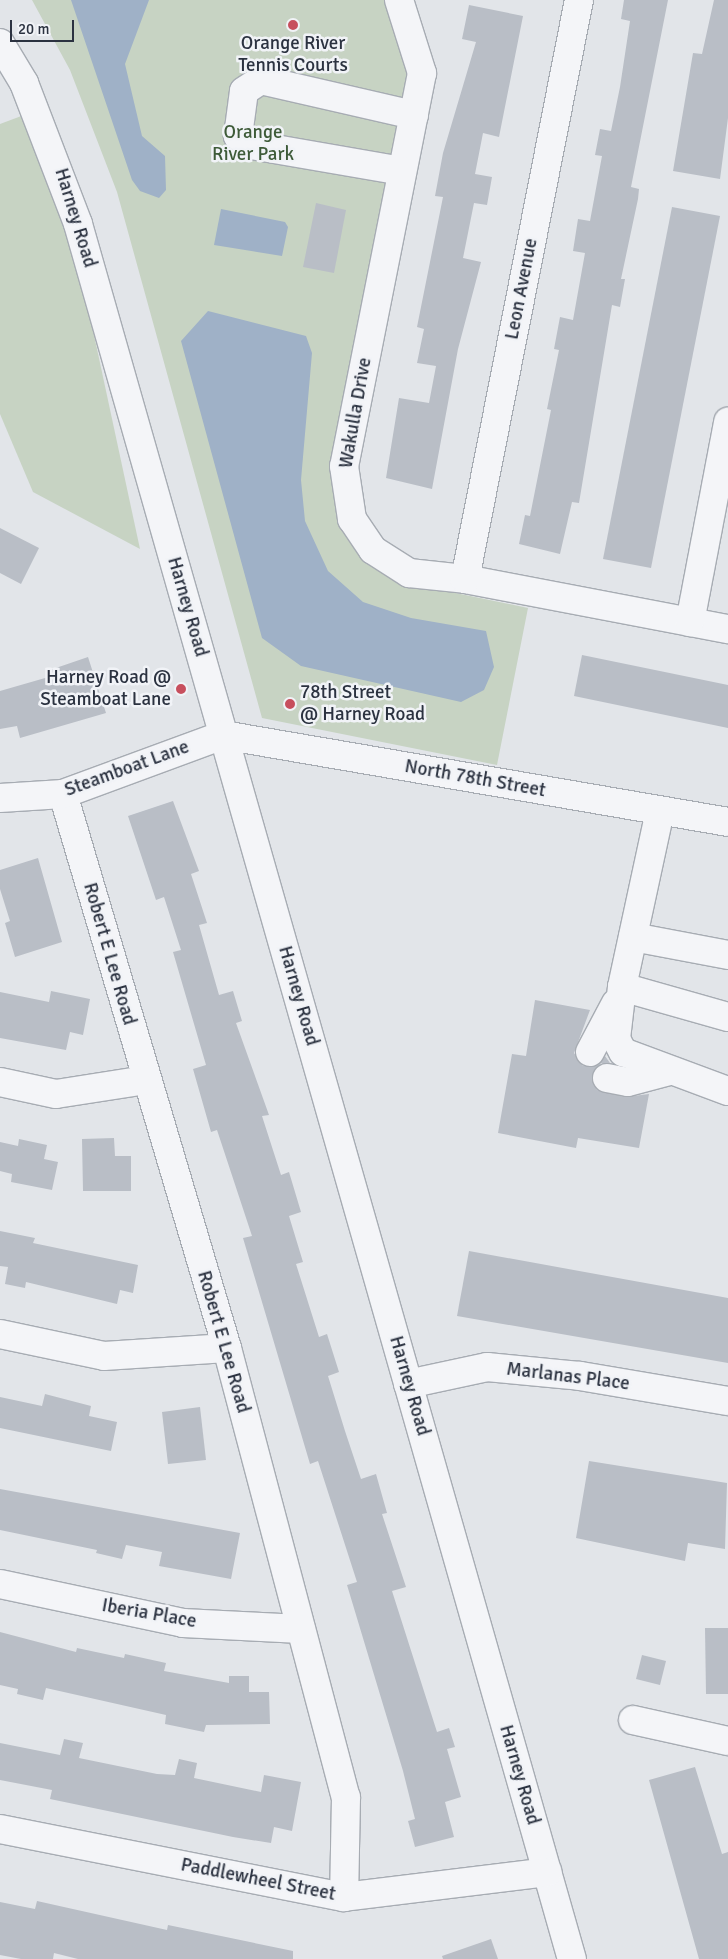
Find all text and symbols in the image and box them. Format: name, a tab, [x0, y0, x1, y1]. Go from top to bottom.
scale bar	[12, 10, 76, 42]
marker: Orange River Tennis Courts	[287, 19, 299, 31]
text: 20 m	[18, 20, 49, 38]
place label: Orange River Tennis Courts	[238, 33, 348, 77]
park label: Orange River Park	[212, 122, 294, 166]
street label: Harney Road	[49, 166, 101, 270]
street label: Leon Avenue	[501, 236, 543, 342]
street label: Wakulla Drive	[335, 356, 377, 470]
street label: Harney Road	[162, 554, 212, 660]
place label: Harney Road @ Steamboat Lane	[40, 667, 171, 711]
place label: 78th Street @ Harney Road	[300, 682, 425, 726]
marker: Harney Road @ Steamboat Lane	[175, 683, 187, 695]
marker: 78th Street @ Harney Road	[284, 698, 296, 710]
street label: Steamboat Lane	[62, 736, 192, 802]
street label: North 78th Street	[403, 755, 547, 803]
street label: Robert E Lee Road	[78, 880, 140, 1028]
street label: Harney Road	[273, 943, 323, 1049]
street label: Robert E Lee Road	[192, 1268, 254, 1416]
street label: Harney Road	[384, 1333, 434, 1439]
street label: Marlanas Place	[505, 1358, 631, 1396]
street label: Iberia Place	[100, 1594, 198, 1634]
street label: Harney Road	[494, 1722, 544, 1828]
street label: Paddlewheel Street	[179, 1854, 337, 1906]

